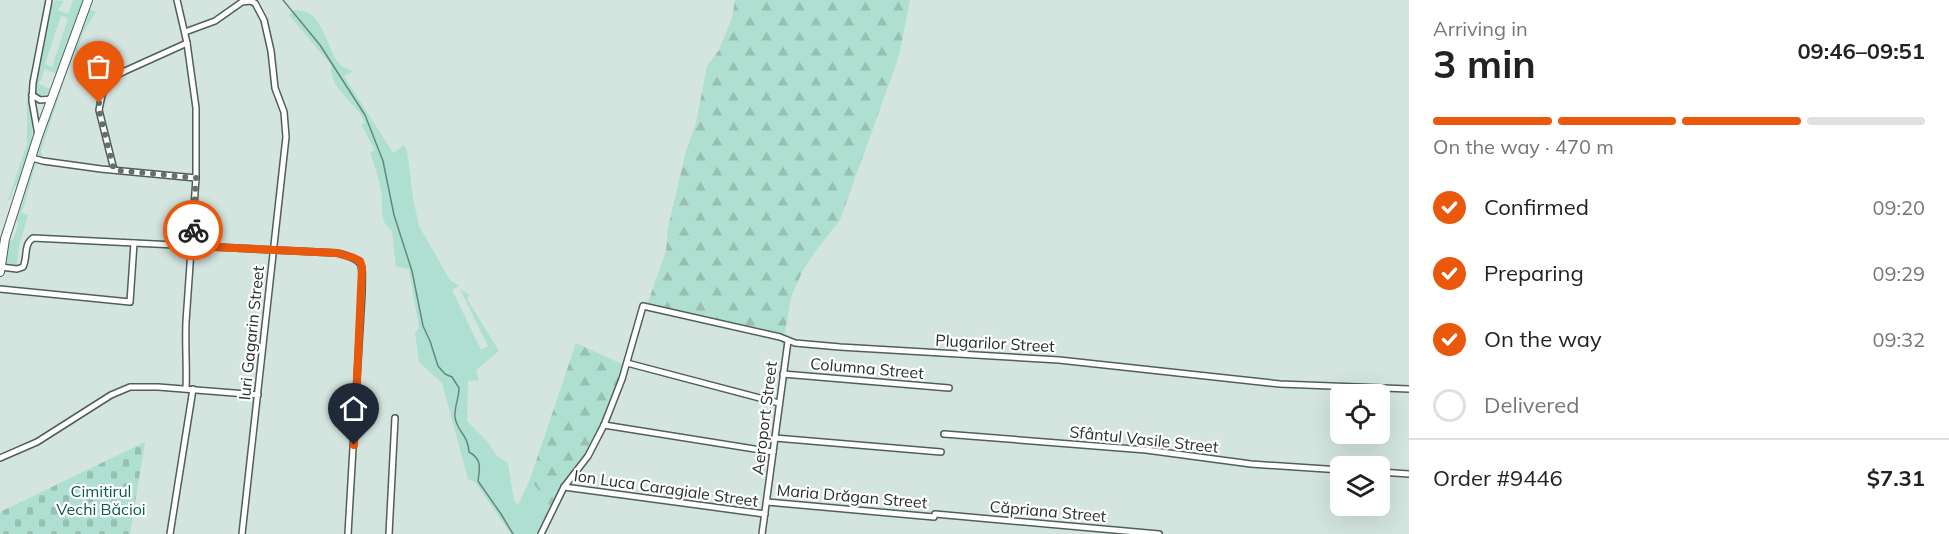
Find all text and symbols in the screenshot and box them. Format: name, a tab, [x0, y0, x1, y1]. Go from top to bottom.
text: Arriving in	[1433, 16, 1528, 41]
text: 09:46–09:51	[1797, 37, 1925, 65]
text: 3 min	[1433, 39, 1536, 88]
pin	[73, 41, 124, 103]
icon: bag	[82, 50, 115, 83]
text: On the way · 470 m	[1433, 134, 1614, 159]
icon: check	[1433, 191, 1466, 224]
text: Confirmed	[1484, 193, 1589, 221]
text: 09:20	[1872, 195, 1925, 220]
courier	[163, 200, 223, 260]
icon: bike	[177, 214, 210, 247]
icon: check	[1433, 257, 1466, 290]
text: Preparing	[1484, 259, 1584, 287]
text: 09:29	[1872, 261, 1925, 286]
street label: Iuri Gagarin Street	[234, 264, 268, 401]
icon: check	[1433, 323, 1466, 356]
text: On the way	[1484, 325, 1602, 353]
text: 09:32	[1872, 327, 1925, 352]
street label: Plugarilor Street	[935, 330, 1056, 356]
street label: Columna Street	[809, 353, 925, 383]
street label: Aeroport Street	[747, 360, 781, 476]
pin	[328, 383, 379, 445]
map controls	[1330, 384, 1390, 516]
button: locate	[1330, 384, 1390, 444]
text: Delivered	[1484, 391, 1579, 419]
icon: home	[337, 392, 370, 425]
street label: Sfântul Vasile Street	[1069, 421, 1220, 457]
button: layers	[1330, 456, 1390, 516]
text: Order #9446	[1433, 464, 1563, 492]
text: $7.31	[1867, 464, 1925, 492]
street label: Ion Luca Caragiale Street	[573, 465, 760, 511]
street label: Maria Drăgan Street	[776, 479, 929, 513]
park label: Cimitirul Vechi Băcioi	[56, 481, 146, 519]
street label: Căpriana Street	[989, 496, 1107, 526]

